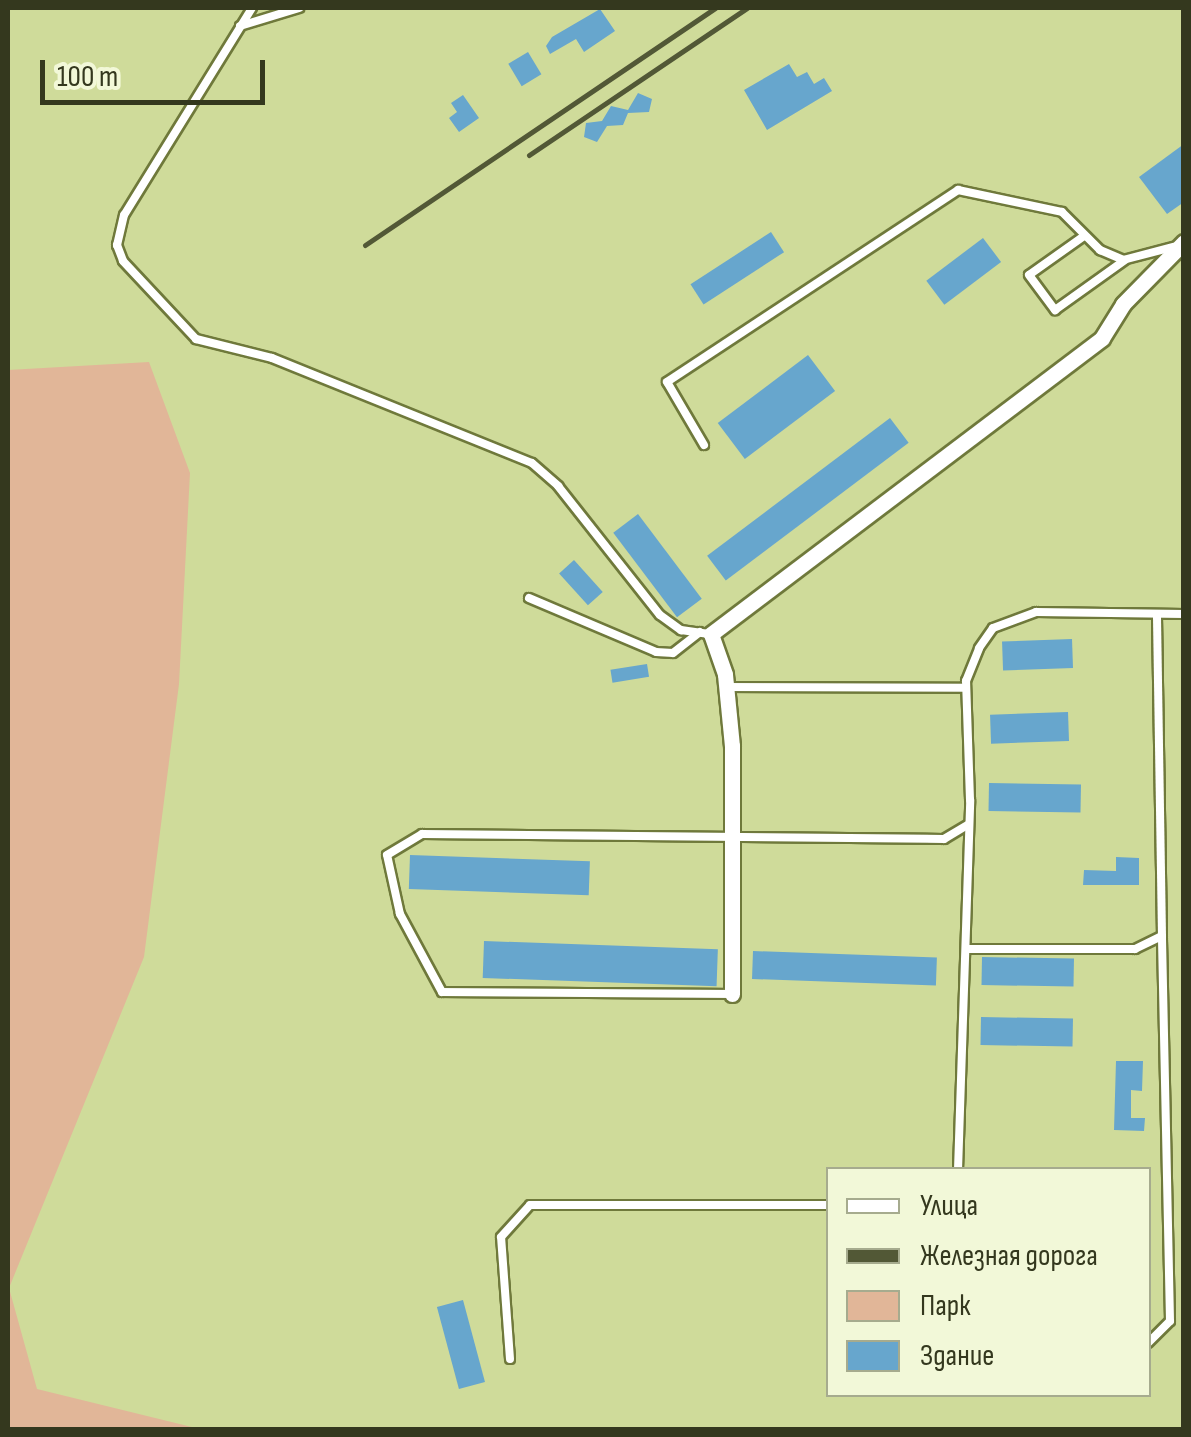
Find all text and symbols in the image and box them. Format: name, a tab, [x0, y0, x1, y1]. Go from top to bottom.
scale bar	[45, 40, 270, 102]
text: 100 m	[57, 59, 118, 95]
legend	[826, 1167, 1151, 1397]
text: Улица	[920, 1188, 978, 1224]
text: Железная дорога	[920, 1238, 1098, 1274]
text: Парк	[920, 1288, 971, 1324]
text: Здание	[920, 1338, 994, 1374]

